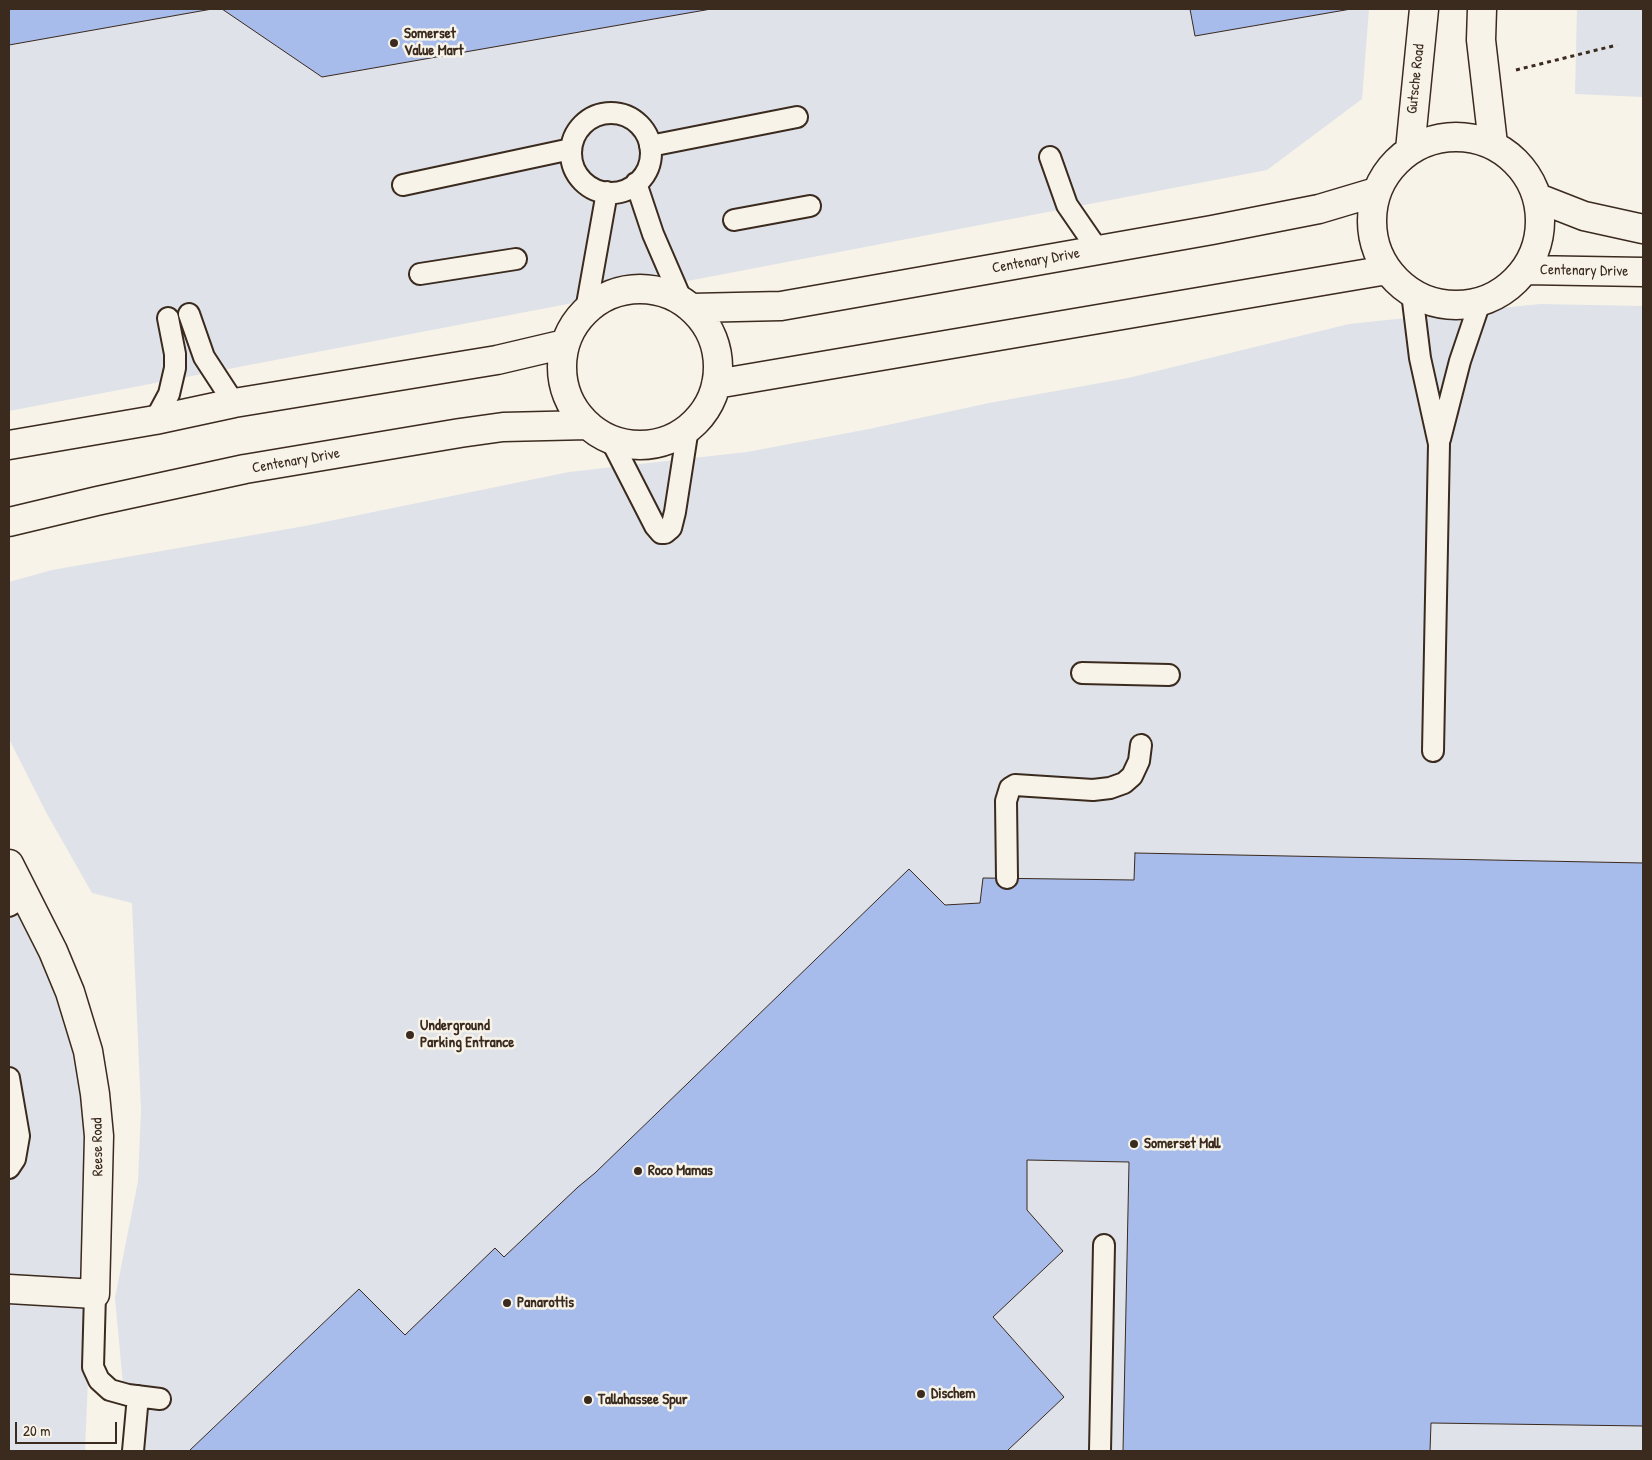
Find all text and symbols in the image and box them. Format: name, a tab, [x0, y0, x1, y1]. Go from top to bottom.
place label: Somerset Value Mart	[404, 25, 463, 60]
marker: Somerset Value Mart	[388, 37, 400, 49]
street label: Gutsche Road	[1403, 43, 1429, 115]
street label: Centenary Drive	[991, 244, 1081, 278]
street label: Centenary Drive	[1540, 261, 1628, 281]
street label: Centenary Drive	[251, 444, 341, 478]
place label: Underground Parking Entrance	[420, 1017, 514, 1052]
marker: Underground Parking Entrance	[404, 1029, 416, 1041]
street label: Reese Road	[88, 1118, 108, 1176]
place label: Somerset Mall	[1144, 1135, 1220, 1153]
marker: Somerset Mall	[1128, 1138, 1140, 1150]
place label: Roco Mamas	[648, 1162, 713, 1180]
marker: Roco Mamas	[632, 1165, 644, 1177]
place label: Panarottis	[517, 1294, 574, 1312]
marker: Panarottis	[501, 1297, 513, 1309]
place label: Dischem	[931, 1385, 976, 1403]
marker: Dischem	[915, 1388, 927, 1400]
place label: Tallahassee Spur	[598, 1391, 687, 1409]
marker: Tallahassee Spur	[582, 1394, 594, 1406]
scale bar	[18, 1412, 120, 1444]
text: 20 m	[23, 1420, 50, 1441]

